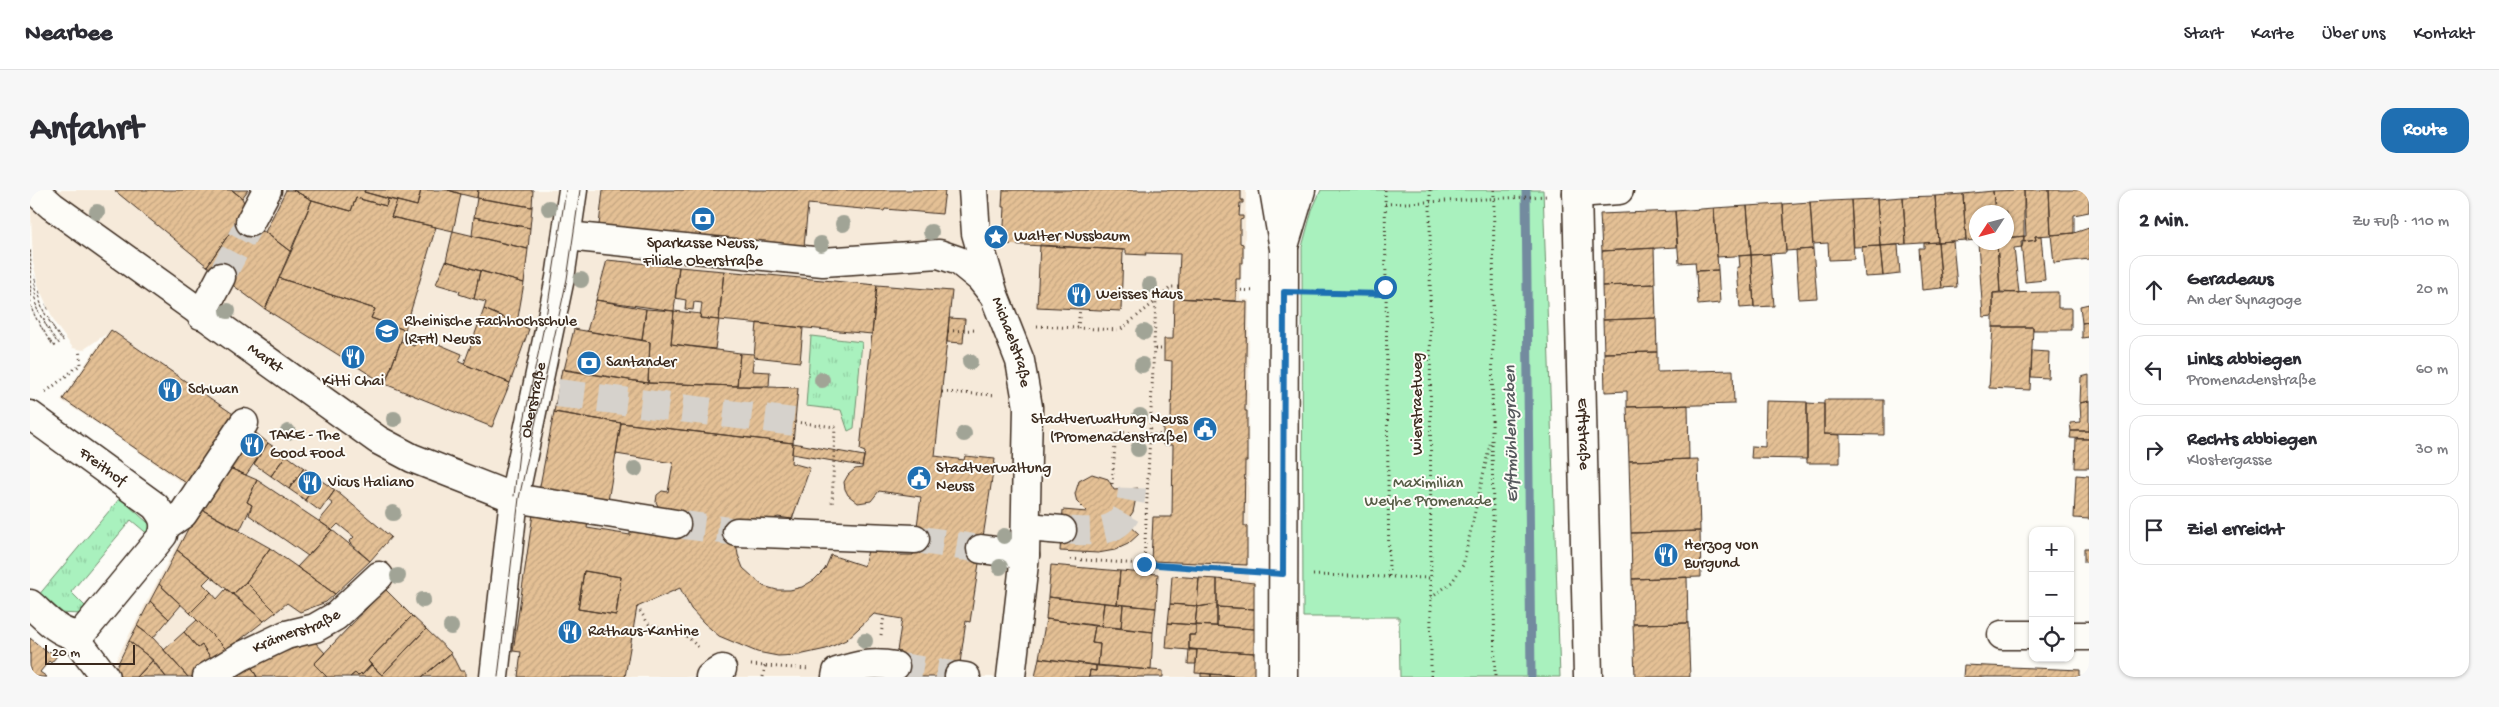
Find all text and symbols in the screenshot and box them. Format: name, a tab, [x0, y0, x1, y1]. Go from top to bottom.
text: Nearbee	[25, 20, 112, 49]
text: Start	[2184, 24, 2223, 45]
text: Karte	[2251, 24, 2294, 45]
text: Über uns	[2322, 24, 2385, 45]
text: Kontakt	[2413, 24, 2474, 45]
button: Route	[2381, 108, 2469, 153]
text: Anfahrt	[30, 110, 143, 151]
north arrow	[1969, 205, 2014, 250]
bank icon: Sparkasse Neuss, Filiale Oberstraße	[690, 206, 716, 232]
text: 2 Min.	[2139, 210, 2190, 235]
text: Zu Fuß · 110 m	[2352, 213, 2449, 232]
place icon: Walter Nussbaum	[983, 224, 1009, 250]
place label: Walter Nussbaum	[1014, 228, 1131, 247]
place label: Sparkasse Neuss, Filiale Oberstraße	[642, 235, 764, 272]
text: Geradeaus	[2187, 269, 2273, 292]
route start	[1374, 276, 1397, 299]
icon: ahead	[2140, 276, 2168, 304]
text: 20 m	[2416, 281, 2448, 300]
restaurant icon: Weisses Haus	[1066, 282, 1092, 308]
place label: Weisses Haus	[1096, 286, 1184, 305]
text: An der Synagoge	[2187, 292, 2301, 311]
street label: Michaelstraße	[986, 294, 1034, 389]
place label: Rheinische Fachhochschule (RFH) Neuss	[404, 313, 578, 350]
school or university icon: Rheinische Fachhochschule (RFH) Neuss	[374, 318, 400, 344]
street label: Markt	[243, 340, 287, 379]
restaurant icon: Kitti Chai	[340, 344, 366, 370]
text: Links abbiegen	[2187, 349, 2301, 372]
bank icon: Santander	[576, 350, 602, 376]
street label: Wierstraetweg	[1409, 353, 1428, 455]
place label: Santander	[606, 354, 678, 373]
icon: left	[2140, 356, 2168, 384]
street label: Oberstraße	[517, 360, 552, 440]
text: 60 m	[2416, 361, 2448, 380]
water label: Erftmühlengraben	[1500, 365, 1524, 503]
text: Promenadenstraße	[2187, 372, 2316, 391]
place label: Kitti Chai	[322, 373, 384, 392]
restaurant icon: Schwan	[157, 377, 183, 403]
place label: Schwan	[188, 381, 239, 400]
street label: Erftstraße	[1572, 398, 1593, 471]
place label: Stadtverwaltung Neuss (Promenadenstraße)	[1031, 411, 1189, 448]
public building icon: Stadtverwaltung Neuss (Promenadenstraße)	[1192, 416, 1218, 442]
place label: TAKE - The Good Food	[269, 427, 346, 464]
text: Rechts abbiegen	[2187, 429, 2317, 452]
restaurant icon: TAKE - The Good Food	[239, 432, 265, 458]
icon: right	[2140, 436, 2168, 464]
text: 30 m	[2415, 441, 2448, 460]
street label: Freithof	[74, 443, 130, 492]
text: Klostergasse	[2187, 452, 2272, 471]
place label: Stadtverwaltung Neuss	[936, 460, 1051, 497]
public building icon: Stadtverwaltung Neuss	[906, 465, 932, 491]
restaurant icon: Vicus Italiano	[297, 470, 323, 496]
place label: Vicus Italiano	[327, 474, 414, 493]
park label: Maximilian Weyhe Promenade	[1365, 475, 1492, 512]
icon: arrive	[2140, 516, 2168, 544]
text: Ziel erreicht	[2187, 519, 2284, 542]
map controls	[2029, 527, 2074, 662]
button: +	[2029, 527, 2074, 572]
place label: Herzog von Burgund	[1683, 537, 1759, 574]
restaurant icon: Herzog von Burgund	[1653, 542, 1679, 568]
route end	[1133, 553, 1156, 576]
button: −	[2029, 572, 2074, 617]
street label: Krämerstraße	[250, 606, 346, 659]
button: locate	[2029, 617, 2074, 662]
restaurant icon: Rathaus-Kantine	[557, 619, 583, 645]
place label: Rathaus-Kantine	[588, 623, 700, 642]
scale bar	[45, 642, 135, 665]
text: 20 m	[52, 645, 80, 662]

